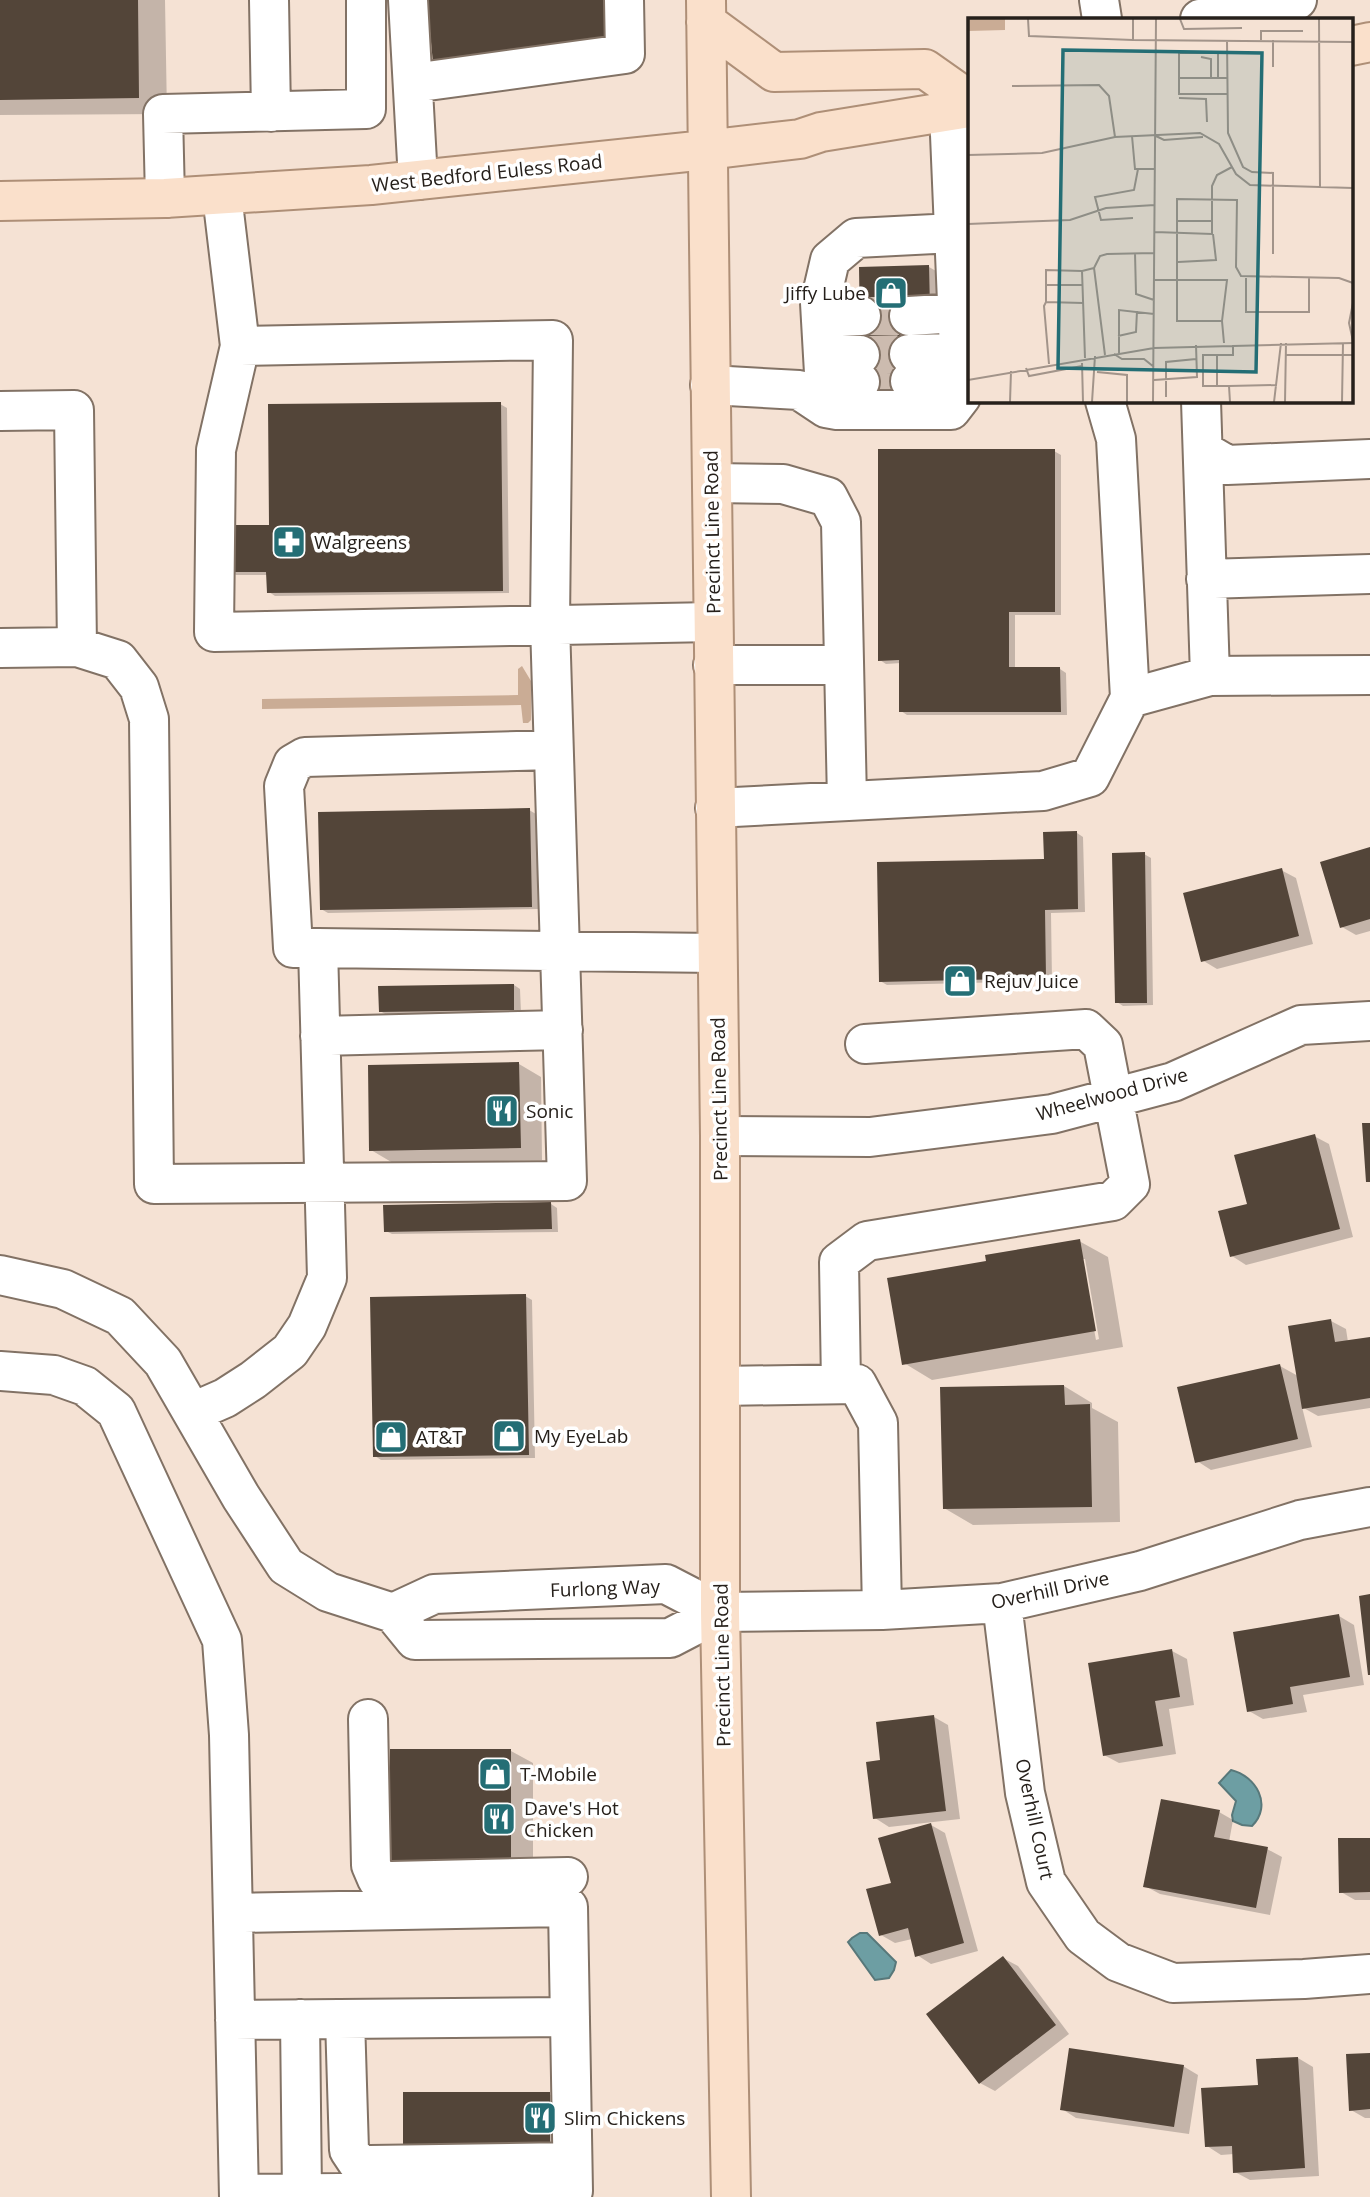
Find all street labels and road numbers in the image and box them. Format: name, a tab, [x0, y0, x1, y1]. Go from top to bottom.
street label: West Bedford Euless Road	[370, 148, 604, 198]
street label: Precinct Line Road	[698, 450, 726, 614]
street label: Precinct Line Road	[705, 1017, 733, 1181]
street label: Wheelwood Drive	[1033, 1061, 1191, 1127]
street label: Overhill Drive	[989, 1565, 1111, 1615]
street label: Furlong Way	[550, 1573, 661, 1603]
street label: Precinct Line Road	[708, 1583, 736, 1747]
street label: Overhill Court	[1009, 1756, 1061, 1882]

